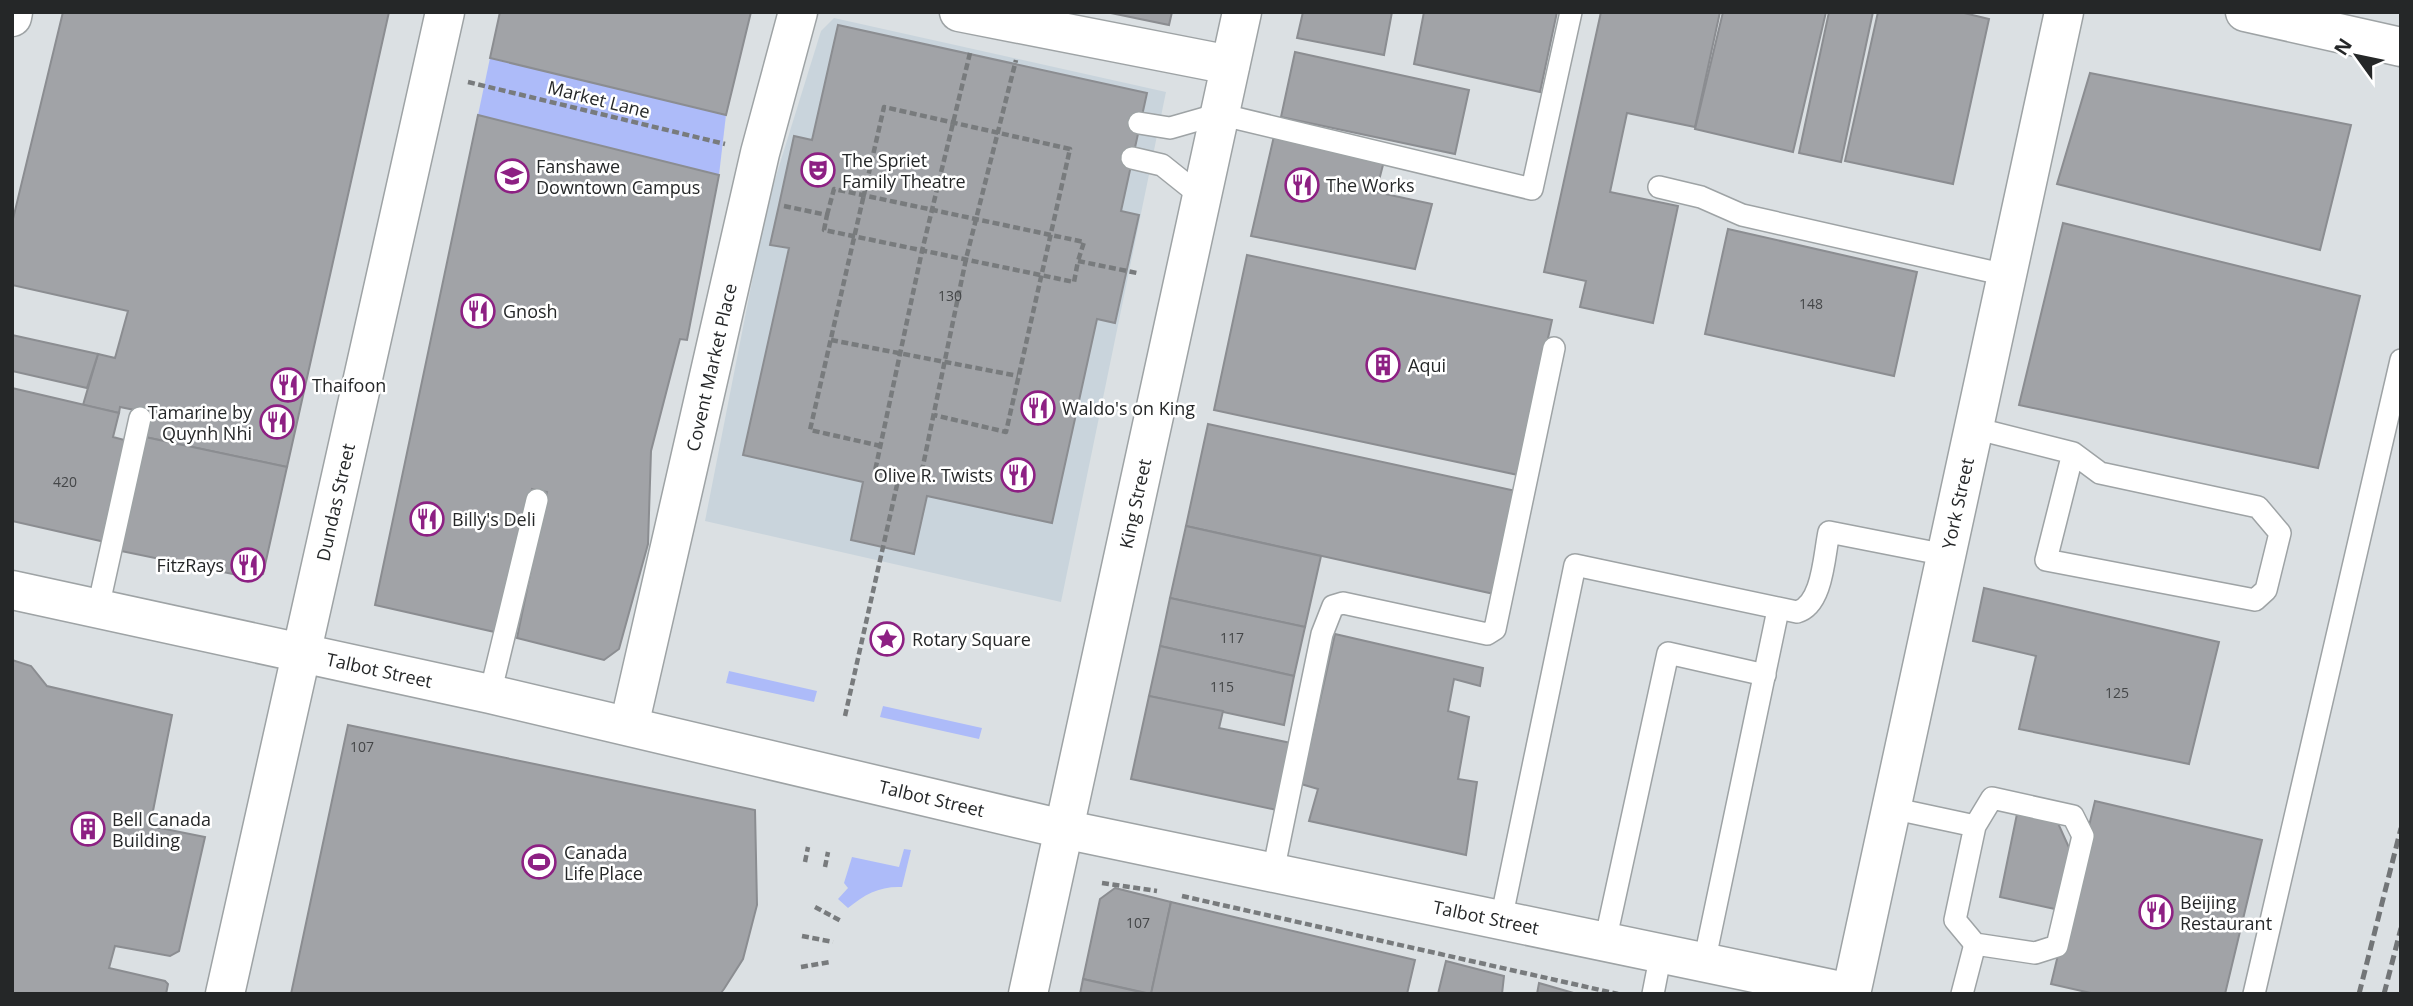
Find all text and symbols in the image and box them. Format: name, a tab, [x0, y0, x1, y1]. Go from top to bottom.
north arrow	[2322, 21, 2392, 91]
text: N	[2328, 33, 2358, 60]
street label: Market Lane	[545, 75, 653, 123]
place label: The Spriet Family Theatre	[842, 148, 966, 193]
theatre icon: The Spriet Family Theatre	[799, 151, 837, 189]
place label: Fanshawe Downtown Campus	[536, 154, 700, 199]
school or university icon: Fanshawe Downtown Campus	[493, 157, 531, 195]
restaurant icon: The Works	[1283, 166, 1321, 204]
place label: The Works	[1326, 173, 1415, 197]
street label: Covent Market Place	[680, 281, 742, 454]
house number: 130	[938, 286, 962, 305]
restaurant icon: Gnosh	[459, 292, 497, 330]
house number: 148	[1799, 294, 1823, 313]
place label: Gnosh	[503, 299, 558, 323]
building icon: Aqui	[1364, 346, 1402, 384]
place label: Aqui	[1408, 353, 1446, 377]
restaurant icon: Thaifoon	[269, 366, 307, 404]
place label: Thaifoon	[312, 373, 386, 397]
restaurant icon: Waldo's on King	[1019, 389, 1057, 427]
place label: Waldo's on King	[1062, 396, 1195, 420]
place label: Tamarine by Quynh Nhi	[148, 400, 253, 445]
restaurant icon: Tamarine by Quynh Nhi	[258, 403, 296, 441]
street label: Dundas Street	[310, 441, 360, 563]
restaurant icon: Olive R. Twists	[999, 456, 1037, 494]
street label: King Street	[1113, 456, 1156, 551]
street label: York Street	[1936, 456, 1979, 551]
place label: Olive R. Twists	[874, 463, 993, 487]
house number: 420	[53, 472, 77, 491]
restaurant icon: Billy's Deli	[408, 500, 446, 538]
place label: Billy's Deli	[452, 507, 536, 531]
restaurant icon: FitzRays	[229, 546, 267, 584]
place label: FitzRays	[157, 553, 224, 577]
place icon: Rotary Square	[868, 620, 906, 658]
place label: Rotary Square	[912, 627, 1031, 651]
house number: 117	[1220, 628, 1244, 647]
street label: Talbot Street	[324, 647, 435, 693]
house number: 115	[1210, 677, 1234, 696]
house number: 125	[2105, 683, 2129, 702]
house number: 107	[350, 737, 374, 756]
street label: Talbot Street	[877, 774, 987, 822]
place label: Bell Canada Building	[112, 807, 211, 852]
building icon: Bell Canada Building	[69, 810, 107, 848]
place label: Canada Life Place	[564, 840, 643, 885]
sports icon: Canada Life Place	[520, 843, 558, 881]
place label: Beijing Restaurant	[2180, 890, 2272, 935]
restaurant icon: Beijing Restaurant	[2137, 893, 2175, 931]
street label: Talbot Street	[1431, 894, 1541, 940]
house number: 107	[1126, 913, 1150, 932]

